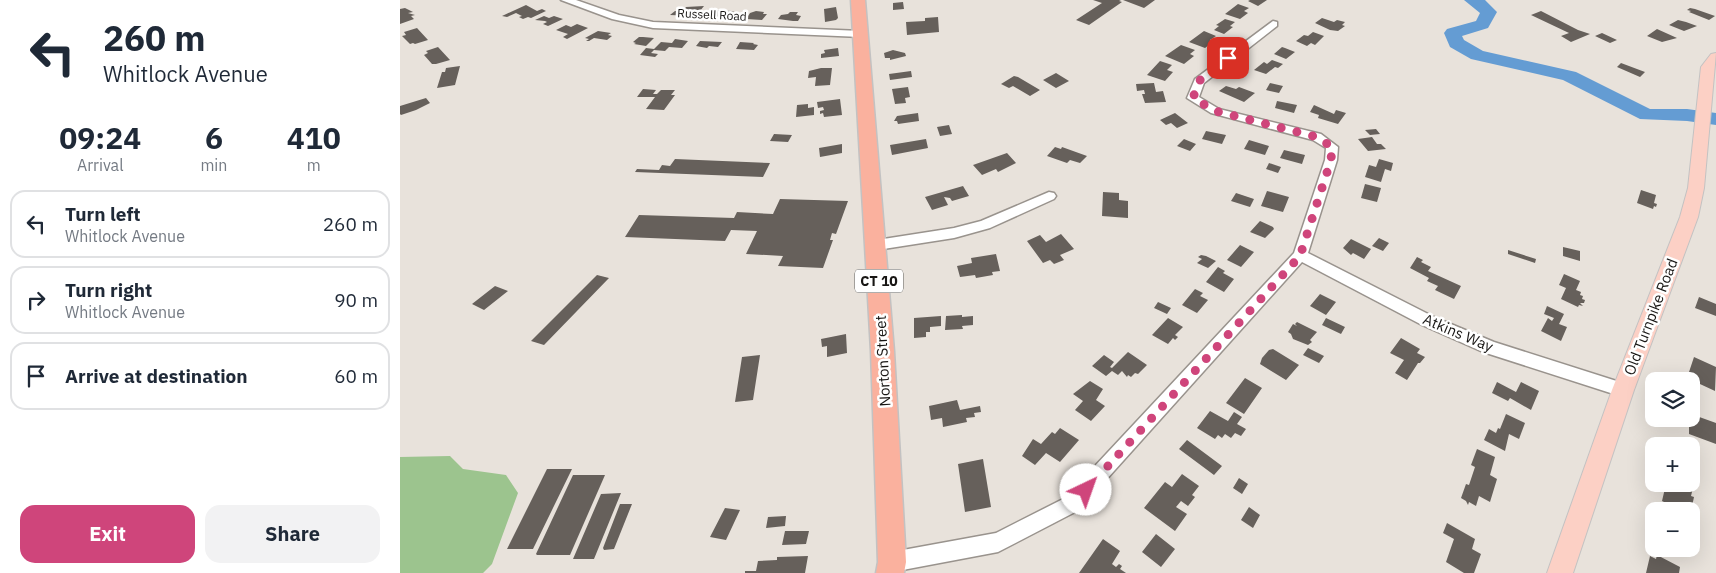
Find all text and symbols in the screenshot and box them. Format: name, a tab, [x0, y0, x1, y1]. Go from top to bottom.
street label: Russell Road	[677, 5, 747, 24]
text: 260 m	[103, 15, 206, 61]
icon: left	[20, 20, 85, 85]
pin	[1207, 37, 1249, 79]
icon: arrive	[1214, 44, 1242, 72]
text: Whitlock Avenue	[103, 59, 268, 88]
text: 09:24	[59, 118, 141, 157]
text: 6	[205, 118, 223, 157]
text: 410	[287, 118, 341, 157]
text: Arrival	[77, 155, 124, 175]
text: min	[200, 155, 227, 175]
text: m	[307, 155, 321, 175]
text: Turn left	[65, 202, 141, 226]
icon: left	[22, 210, 50, 238]
text: 260 m	[323, 212, 378, 236]
text: Whitlock Avenue	[65, 226, 185, 246]
street label: Old Turnpike Road	[1620, 256, 1682, 378]
road number: CT 10	[855, 270, 903, 292]
text: Turn right	[65, 278, 152, 302]
icon: right	[22, 286, 50, 314]
text: 90 m	[334, 288, 378, 312]
text: Whitlock Avenue	[65, 302, 185, 322]
street label: Atkins Way	[1420, 309, 1497, 356]
street label: Norton Street	[871, 315, 894, 407]
icon: arrive	[22, 362, 50, 390]
text: Arrive at destination	[65, 364, 248, 388]
text: 60 m	[334, 364, 378, 388]
map controls	[1645, 372, 1700, 557]
button: layers	[1645, 372, 1700, 427]
button: +	[1645, 437, 1700, 492]
position arrow	[1059, 463, 1111, 515]
button: −	[1645, 502, 1700, 557]
button: Exit	[20, 505, 195, 563]
button: Share	[205, 505, 380, 563]

